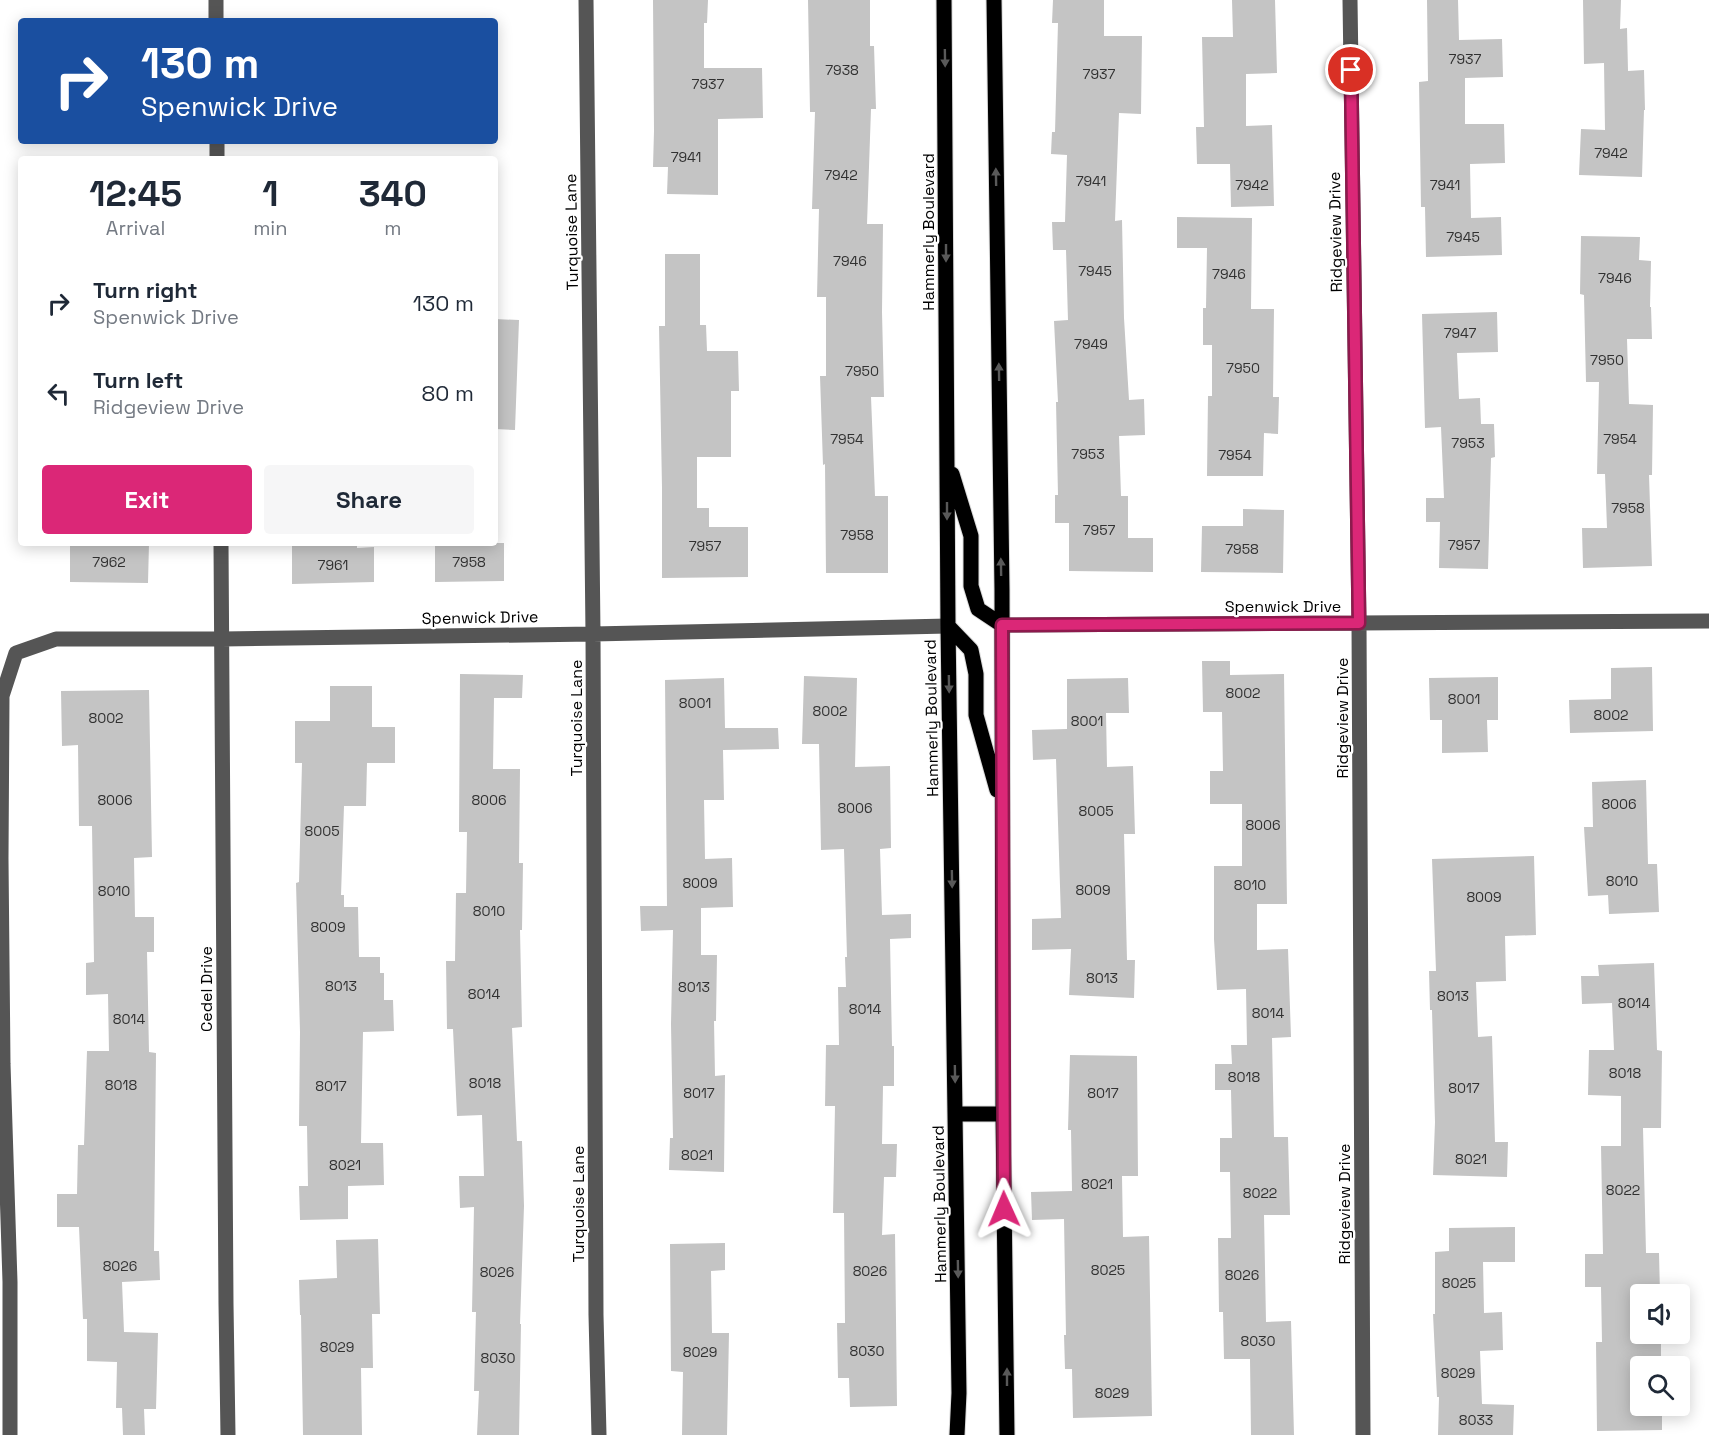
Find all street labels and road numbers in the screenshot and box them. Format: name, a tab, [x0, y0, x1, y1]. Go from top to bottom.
street label: Hammerly Boulevard	[918, 153, 939, 311]
street label: Ridgeview Drive	[1324, 171, 1347, 293]
street label: Turquoise Lane	[560, 173, 583, 291]
street label: Spenwick Drive	[1225, 596, 1341, 617]
street label: Spenwick Drive	[421, 606, 539, 629]
street label: Hammerly Boulevard	[920, 639, 943, 797]
street label: Ridgeview Drive	[1332, 658, 1353, 778]
street label: Turquoise Lane	[566, 660, 587, 776]
street label: Cedel Drive	[196, 946, 217, 1032]
street label: Hammerly Boulevard	[928, 1125, 951, 1283]
street label: Ridgeview Drive	[1334, 1144, 1355, 1264]
street label: Turquoise Lane	[568, 1146, 589, 1262]

